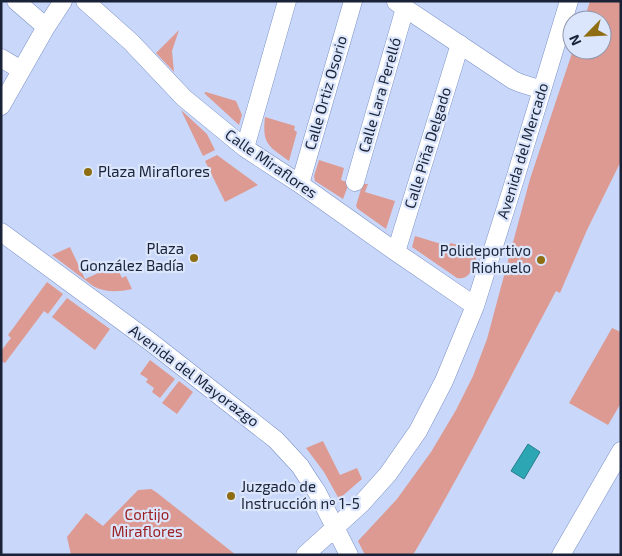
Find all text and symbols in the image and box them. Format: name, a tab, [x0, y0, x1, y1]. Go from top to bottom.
north arrow	[562, 10, 612, 60]
text: N	[565, 32, 584, 49]
street label: Calle Ortiz Osorio	[300, 34, 350, 152]
street label: Calle Lara Perelló	[354, 35, 404, 154]
street label: Avenida del Mercado	[493, 80, 551, 221]
street label: Calle Piña Delgado	[400, 85, 454, 211]
street label: Calle Miraflores	[222, 125, 321, 202]
place label: Plaza Miraflores	[98, 162, 210, 180]
marker: Plaza Miraflores	[82, 166, 94, 178]
place label: Plaza González Badía	[80, 239, 184, 274]
place label: Polideportivo Riohuelo	[440, 241, 531, 276]
marker: Plaza González Badía	[188, 252, 200, 264]
marker: Polideportivo Riohuelo	[535, 254, 547, 266]
street label: Avenida del Mayorazgo	[126, 320, 263, 430]
place label: Juzgado de Instrucción nº 1-5	[241, 477, 360, 512]
marker: Juzgado de Instrucción nº 1-5	[225, 490, 237, 502]
park label: Cortijo Miraflores	[111, 505, 183, 540]

